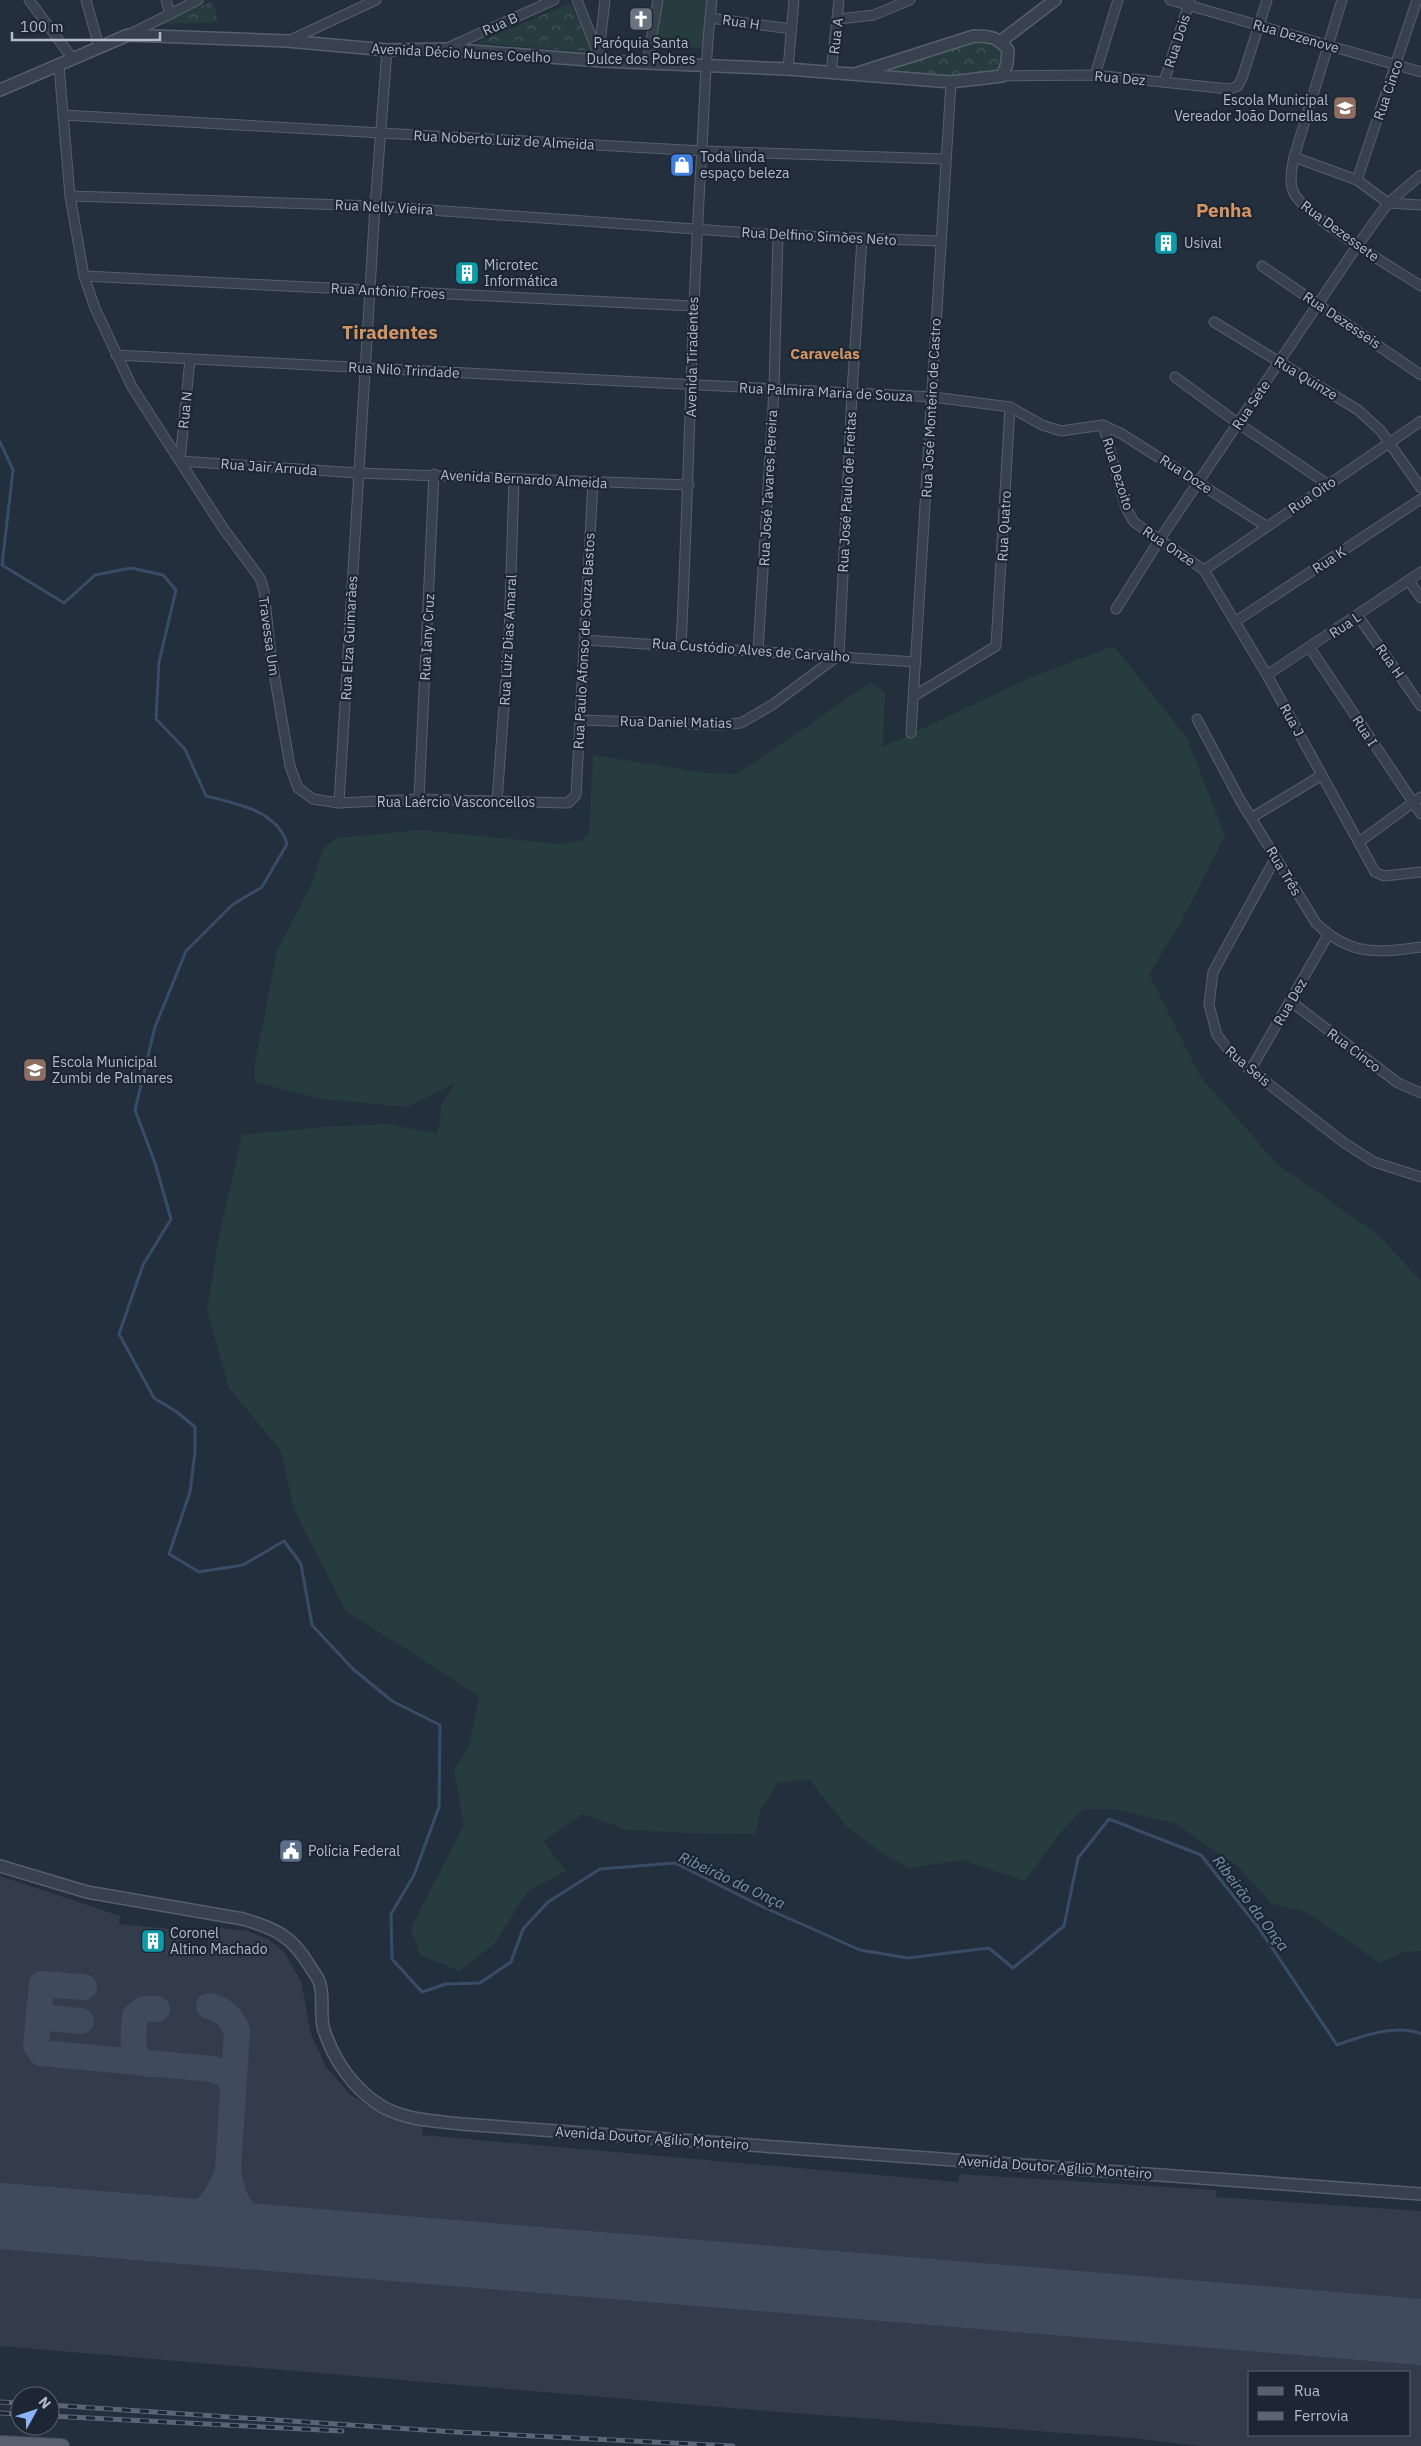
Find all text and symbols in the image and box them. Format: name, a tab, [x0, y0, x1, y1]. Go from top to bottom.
church icon: Paróquia Santa Dulce dos Pobres	[628, 6, 654, 32]
street label: Rua B	[480, 8, 520, 40]
scale bar	[12, 10, 160, 42]
street label: Rua H	[721, 10, 761, 34]
street label: Rua Dois	[1160, 12, 1194, 70]
street label: Rua Dezenove	[1251, 15, 1342, 57]
text: 100 m	[20, 17, 64, 36]
street label: Rua A	[825, 17, 847, 55]
place label: Paróquia Santa Dulce dos Pobres	[587, 34, 696, 68]
street label: Avenida Décio Nunes Coelho	[371, 39, 551, 67]
street label: Rua Cinco	[1369, 57, 1407, 123]
street label: Rua Dez	[1094, 67, 1147, 89]
place label: Escola Municipal Vereador João Dornellas	[1174, 91, 1328, 125]
school or university icon: Escola Municipal Vereador João Dornellas	[1332, 95, 1358, 121]
street label: Rua Noberto Luiz de Almeida	[413, 126, 596, 154]
place label: Toda linda espaço beleza	[700, 148, 790, 182]
shop icon: Toda linda espaço beleza	[669, 152, 695, 178]
street label: Rua Nelly Vieira	[334, 195, 434, 219]
street label: Rua Dezessete	[1297, 197, 1383, 266]
district label: Penha	[1196, 198, 1252, 222]
street label: Rua Delfino Simões Neto	[741, 223, 897, 249]
building icon: Usival	[1153, 230, 1179, 256]
place label: Usival	[1184, 234, 1222, 252]
place label: Microtec Informática	[484, 256, 558, 290]
building icon: Microtec Informática	[454, 260, 480, 286]
street label: Rua Antônio Froes	[330, 279, 446, 303]
street label: Rua Dezesseis	[1300, 287, 1385, 353]
street label: Avenida Tiradentes	[682, 296, 702, 417]
street label: Rua José Monteiro de Castro	[917, 318, 945, 498]
district label: Tiradentes	[342, 320, 438, 344]
district label: Caravelas	[790, 344, 860, 363]
street label: Rua Quinze	[1271, 352, 1341, 404]
street label: Rua Nilo Trindade	[348, 358, 460, 382]
street label: Rua Sete	[1228, 376, 1274, 433]
street label: Rua Palmira Maria de Souza	[739, 378, 914, 406]
street label: Rua N	[174, 390, 196, 430]
street label: Rua José Tavares Pereira	[755, 409, 781, 567]
street label: Rua José Paulo de Freitas	[834, 411, 860, 573]
street label: Rua Dezoito	[1098, 435, 1138, 513]
street label: Rua Doze	[1156, 450, 1216, 498]
street label: Rua Jair Arruda	[220, 455, 319, 479]
street label: Avenida Bernardo Almeida	[440, 466, 608, 492]
street label: Rua Oito	[1285, 472, 1339, 518]
street label: Rua Quatro	[993, 490, 1015, 562]
street label: Rua Onze	[1139, 522, 1199, 570]
street label: Rua Paulo Afonso de Souza Bastos	[569, 532, 599, 750]
street label: Rua K	[1309, 542, 1349, 578]
street label: Rua Luiz Dias Amaral	[496, 574, 520, 706]
street label: Rua Elza Guimarães	[337, 575, 361, 701]
street label: Rua Iany Cruz	[416, 593, 438, 681]
street label: Travessa Um	[254, 595, 284, 677]
street label: Rua L	[1326, 608, 1364, 642]
street label: Rua Custódio Alves de Carvalho	[652, 634, 851, 666]
street label: Rua H	[1372, 640, 1408, 682]
street label: Rua J	[1276, 700, 1308, 740]
street label: Rua Daniel Matias	[620, 712, 733, 732]
street label: Rua I	[1348, 712, 1382, 750]
street label: Rua Laércio Vasconcellos	[377, 793, 535, 811]
street label: Rua Três	[1262, 843, 1306, 899]
street label: Rua Dez	[1269, 975, 1311, 1029]
street label: Rua Cinco	[1324, 1024, 1385, 1076]
street label: Rua Seis	[1222, 1042, 1275, 1090]
place label: Escola Municipal Zumbi de Palmares	[52, 1053, 173, 1087]
school or university icon: Escola Municipal Zumbi de Palmares	[22, 1057, 48, 1083]
public building icon: Polícia Federal	[278, 1838, 304, 1864]
place label: Polícia Federal	[308, 1842, 400, 1860]
water label: Ribeirão da Onça	[676, 1847, 788, 1913]
water label: Ribeirão da Onça	[1209, 1851, 1293, 1955]
place label: Coronel Altino Machado	[170, 1924, 268, 1958]
building icon: Coronel Altino Machado	[140, 1928, 166, 1954]
street label: Avenida Doutor Agílio Monteiro	[554, 2122, 750, 2154]
street label: Avenida Doutor Agílio Monteiro	[957, 2151, 1153, 2183]
legend	[1248, 2371, 1411, 2436]
text: Rua	[1294, 2381, 1320, 2400]
north arrow	[10, 2386, 60, 2436]
text: N	[35, 2393, 55, 2412]
text: Ferrovia	[1294, 2406, 1349, 2425]

